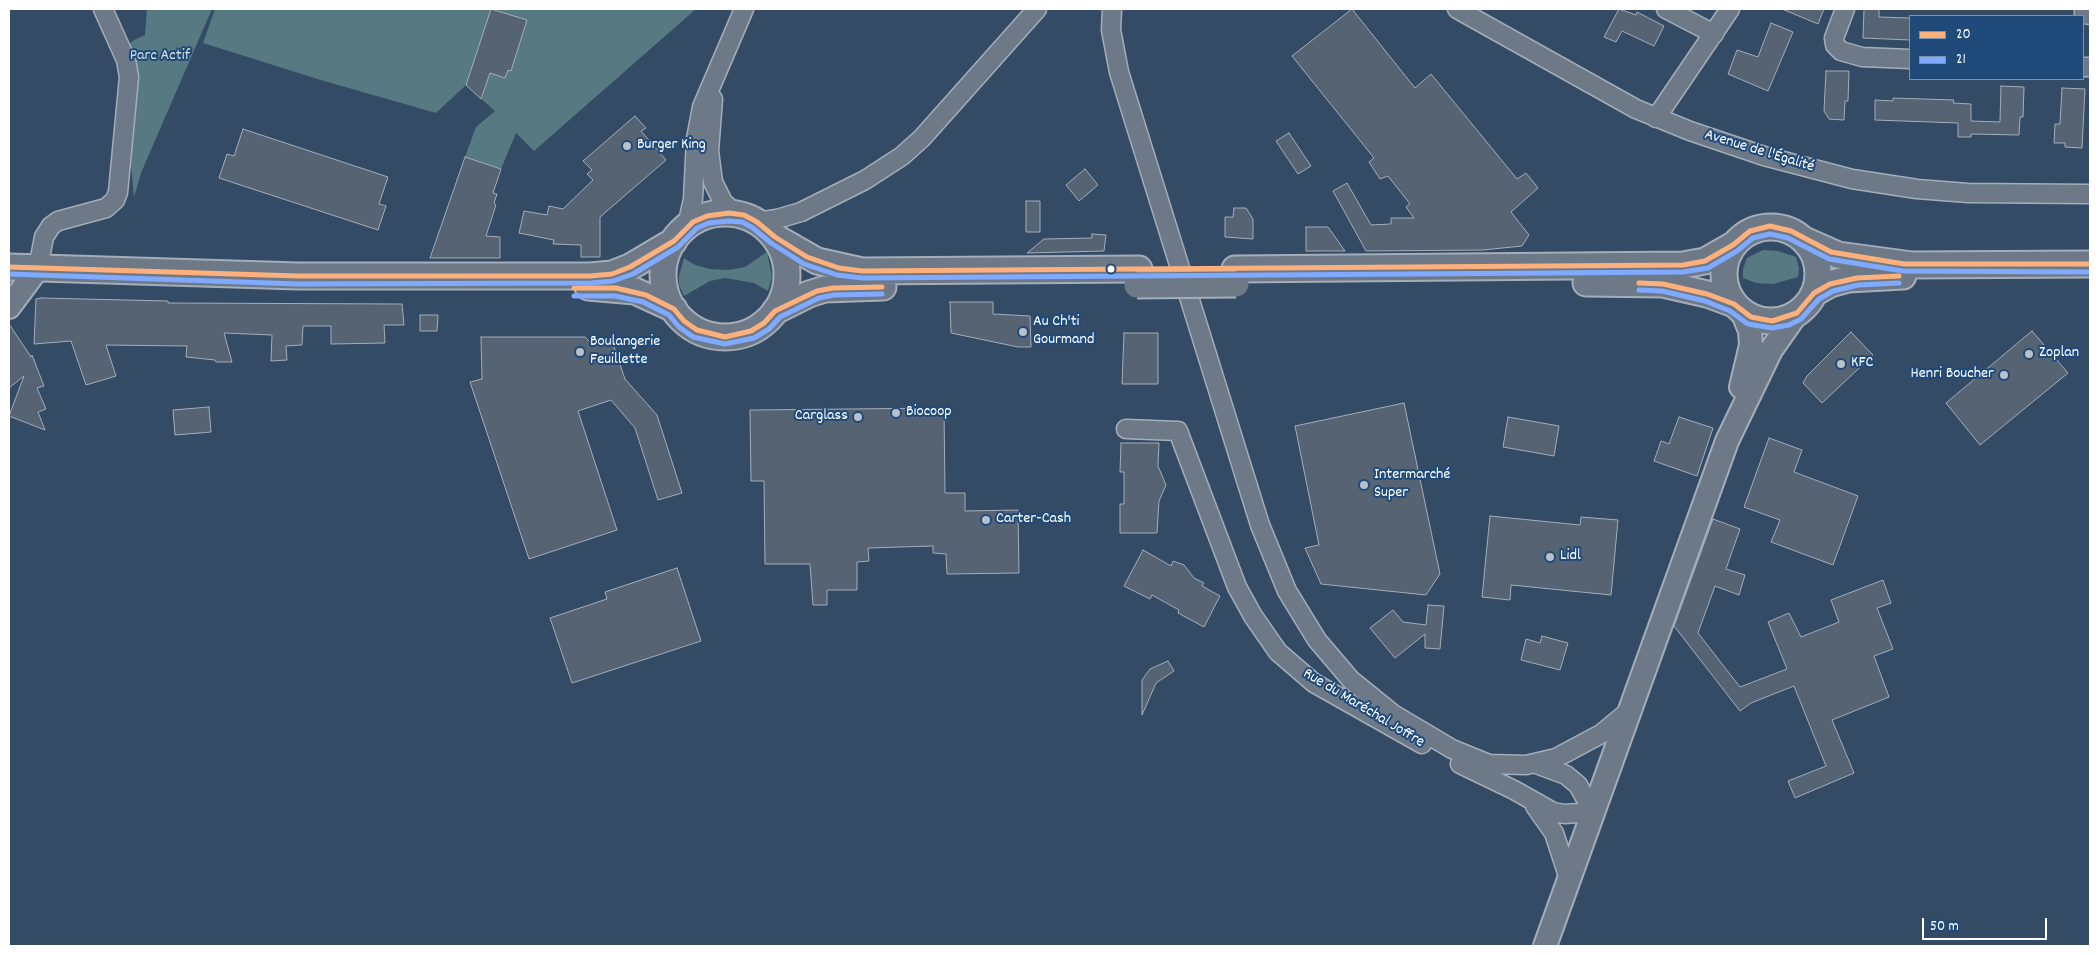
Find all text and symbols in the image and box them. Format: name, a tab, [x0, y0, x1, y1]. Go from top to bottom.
legend	[1909, 15, 2084, 80]
text: 20	[1956, 24, 1971, 46]
park label: Parc Actif	[130, 47, 190, 67]
text: 21	[1956, 49, 1966, 71]
street label: Avenue de l'Égalité	[1702, 126, 1816, 178]
place label: Burger King	[637, 136, 706, 156]
marker: Burger King	[621, 140, 633, 152]
unlabelled marker	[1106, 264, 1116, 274]
place label: Au Ch'ti Gourmand	[1033, 313, 1094, 351]
marker: Au Ch'ti Gourmand	[1017, 326, 1029, 338]
place label: Boulangerie Feuillette	[590, 333, 660, 371]
place label: Zoplan	[2039, 344, 2079, 364]
marker: Boulangerie Feuillette	[574, 346, 586, 358]
marker: Zoplan	[2023, 348, 2035, 360]
place label: KFC	[1851, 354, 1873, 374]
marker: KFC	[1835, 358, 1847, 370]
place label: Henri Boucher	[1911, 365, 1994, 385]
marker: Henri Boucher	[1998, 369, 2010, 381]
place label: Biocoop	[906, 403, 952, 423]
place label: Carglass	[795, 407, 848, 427]
marker: Biocoop	[890, 407, 902, 419]
marker: Carglass	[852, 411, 864, 423]
place label: Intermarché Super	[1374, 466, 1450, 504]
marker: Intermarché Super	[1358, 479, 1370, 491]
place label: Carter-Cash	[996, 510, 1071, 530]
marker: Carter-Cash	[980, 514, 992, 526]
place label: Lidl	[1560, 547, 1581, 567]
marker: Lidl	[1544, 551, 1556, 563]
street label: Rue du Maréchal Joffre	[1299, 665, 1427, 753]
scale bar	[1924, 908, 2049, 940]
text: 50 m	[1930, 916, 1959, 938]

